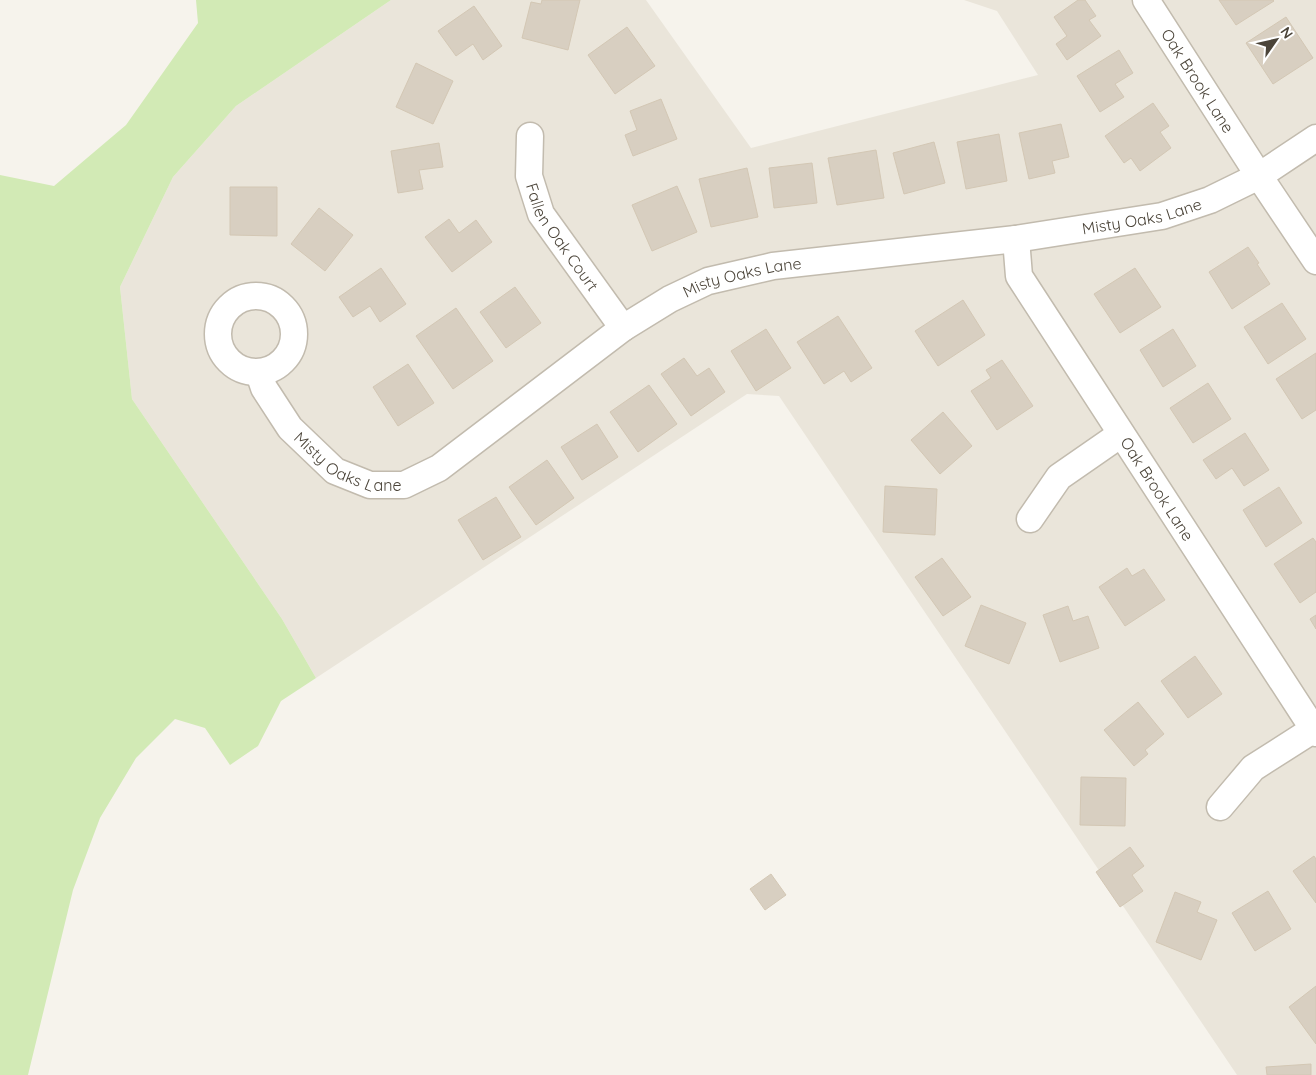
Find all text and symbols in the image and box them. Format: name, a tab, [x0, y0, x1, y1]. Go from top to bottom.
north arrow	[1251, 15, 1301, 65]
text: N	[1276, 23, 1297, 42]
street label: Oak Brook Lane	[1157, 25, 1239, 137]
street label: Fallen Oak Court	[522, 181, 603, 295]
street label: Misty Oaks Lane	[1081, 194, 1204, 238]
street label: Misty Oaks Lane	[679, 253, 802, 302]
street label: Misty Oaks Lane	[290, 427, 402, 496]
street label: Oak Brook Lane	[1116, 433, 1198, 545]

